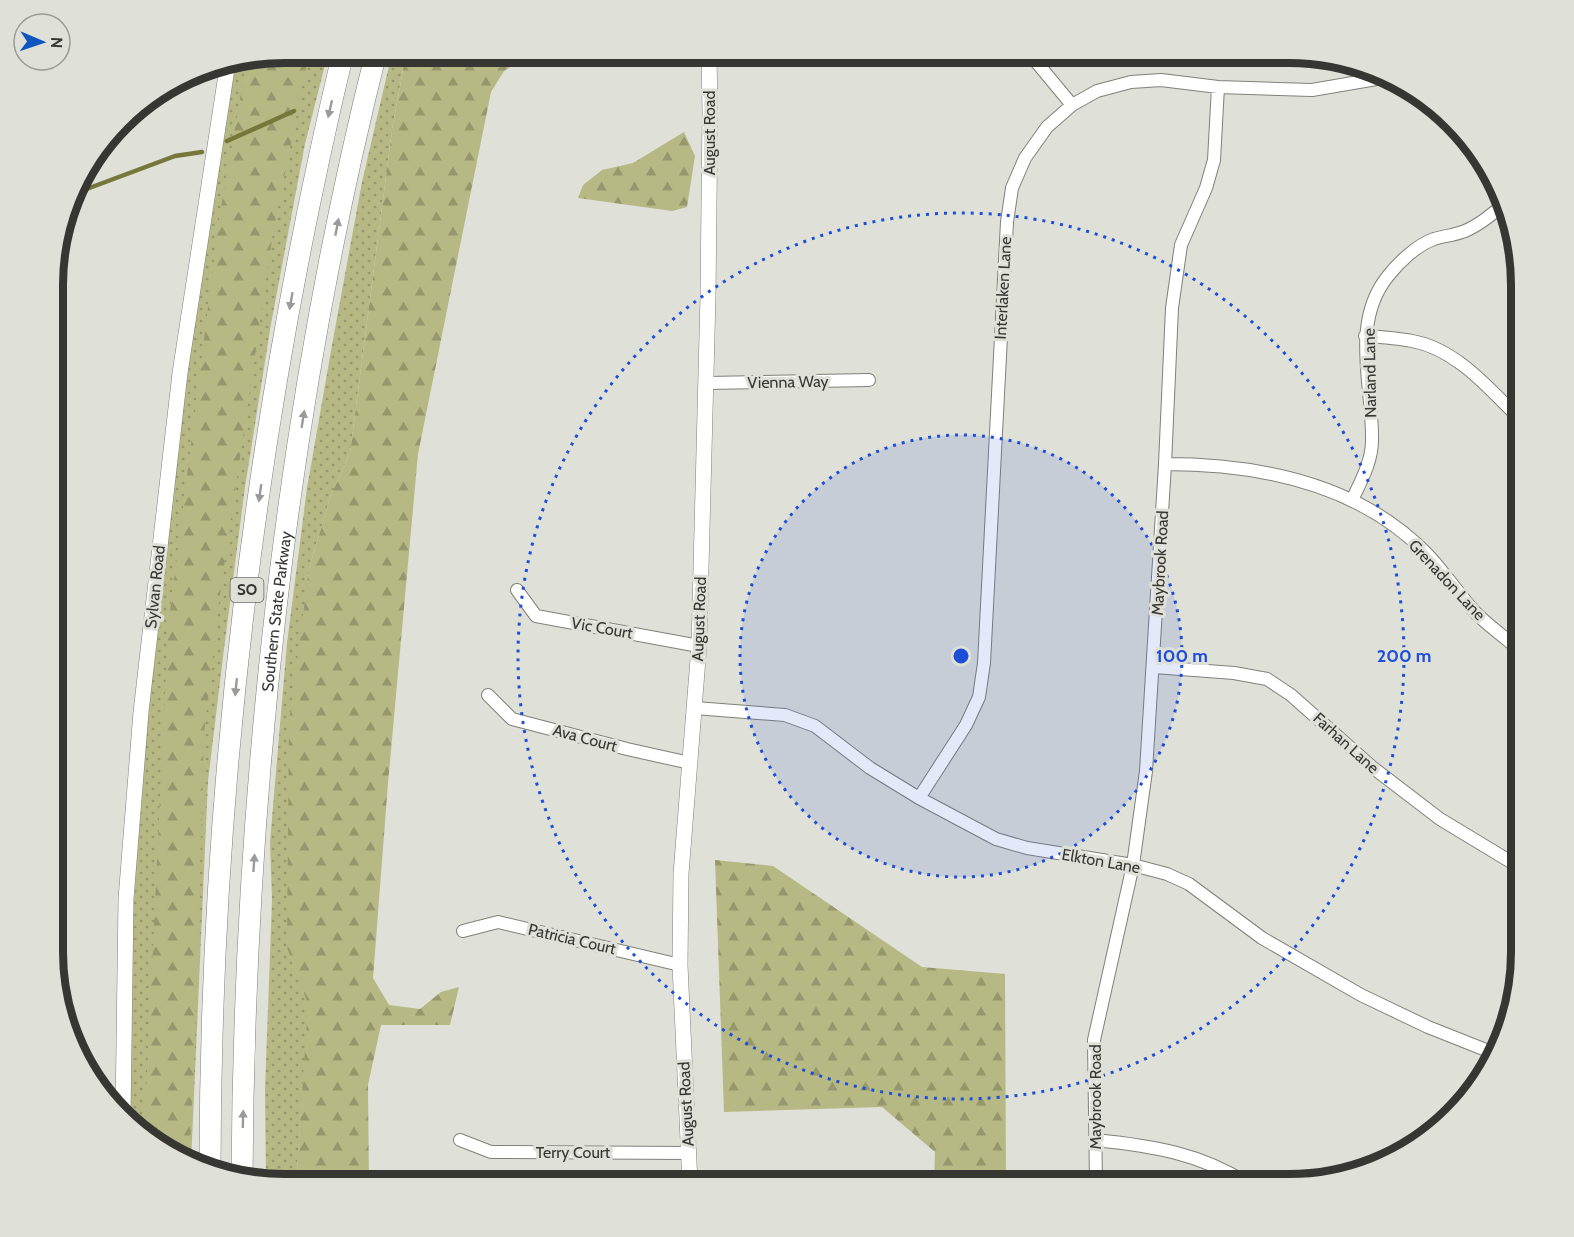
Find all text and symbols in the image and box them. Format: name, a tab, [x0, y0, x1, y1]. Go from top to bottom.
north arrow	[12, 12, 72, 72]
text: N	[47, 37, 66, 48]
street label: August Road	[700, 91, 719, 175]
one-way arrow	[325, 100, 334, 119]
one-way arrow	[333, 218, 342, 237]
street label: Interlaken Lane	[991, 236, 1015, 340]
one-way arrow	[286, 291, 295, 310]
street label: Narland Lane	[1360, 328, 1380, 418]
street label: Vienna Way	[747, 372, 829, 392]
one-way arrow	[298, 410, 307, 429]
one-way arrow	[256, 484, 265, 503]
street label: Maybrook Road	[1148, 510, 1172, 616]
street label: Southern State Parkway	[258, 530, 295, 693]
street label: Grenadon Lane	[1405, 536, 1489, 624]
street label: Sylvan Road	[141, 544, 169, 630]
street label: August Road	[688, 576, 710, 662]
road number: SO	[230, 578, 264, 602]
street label: Vic Court	[570, 613, 635, 643]
text: 100 m	[1156, 645, 1208, 667]
text: 200 m	[1377, 645, 1431, 667]
centre of rings	[951, 646, 971, 666]
one-way arrow	[231, 677, 241, 696]
street label: Farhan Lane	[1309, 709, 1383, 777]
street label: Ava Court	[551, 720, 620, 756]
street label: Elkton Lane	[1060, 845, 1142, 877]
one-way arrow	[249, 854, 258, 873]
street label: Patricia Court	[526, 920, 618, 958]
street label: Maybrook Road	[1086, 1044, 1105, 1150]
street label: August Road	[674, 1061, 698, 1147]
one-way arrow	[238, 1110, 248, 1129]
street label: Terry Court	[536, 1143, 611, 1162]

